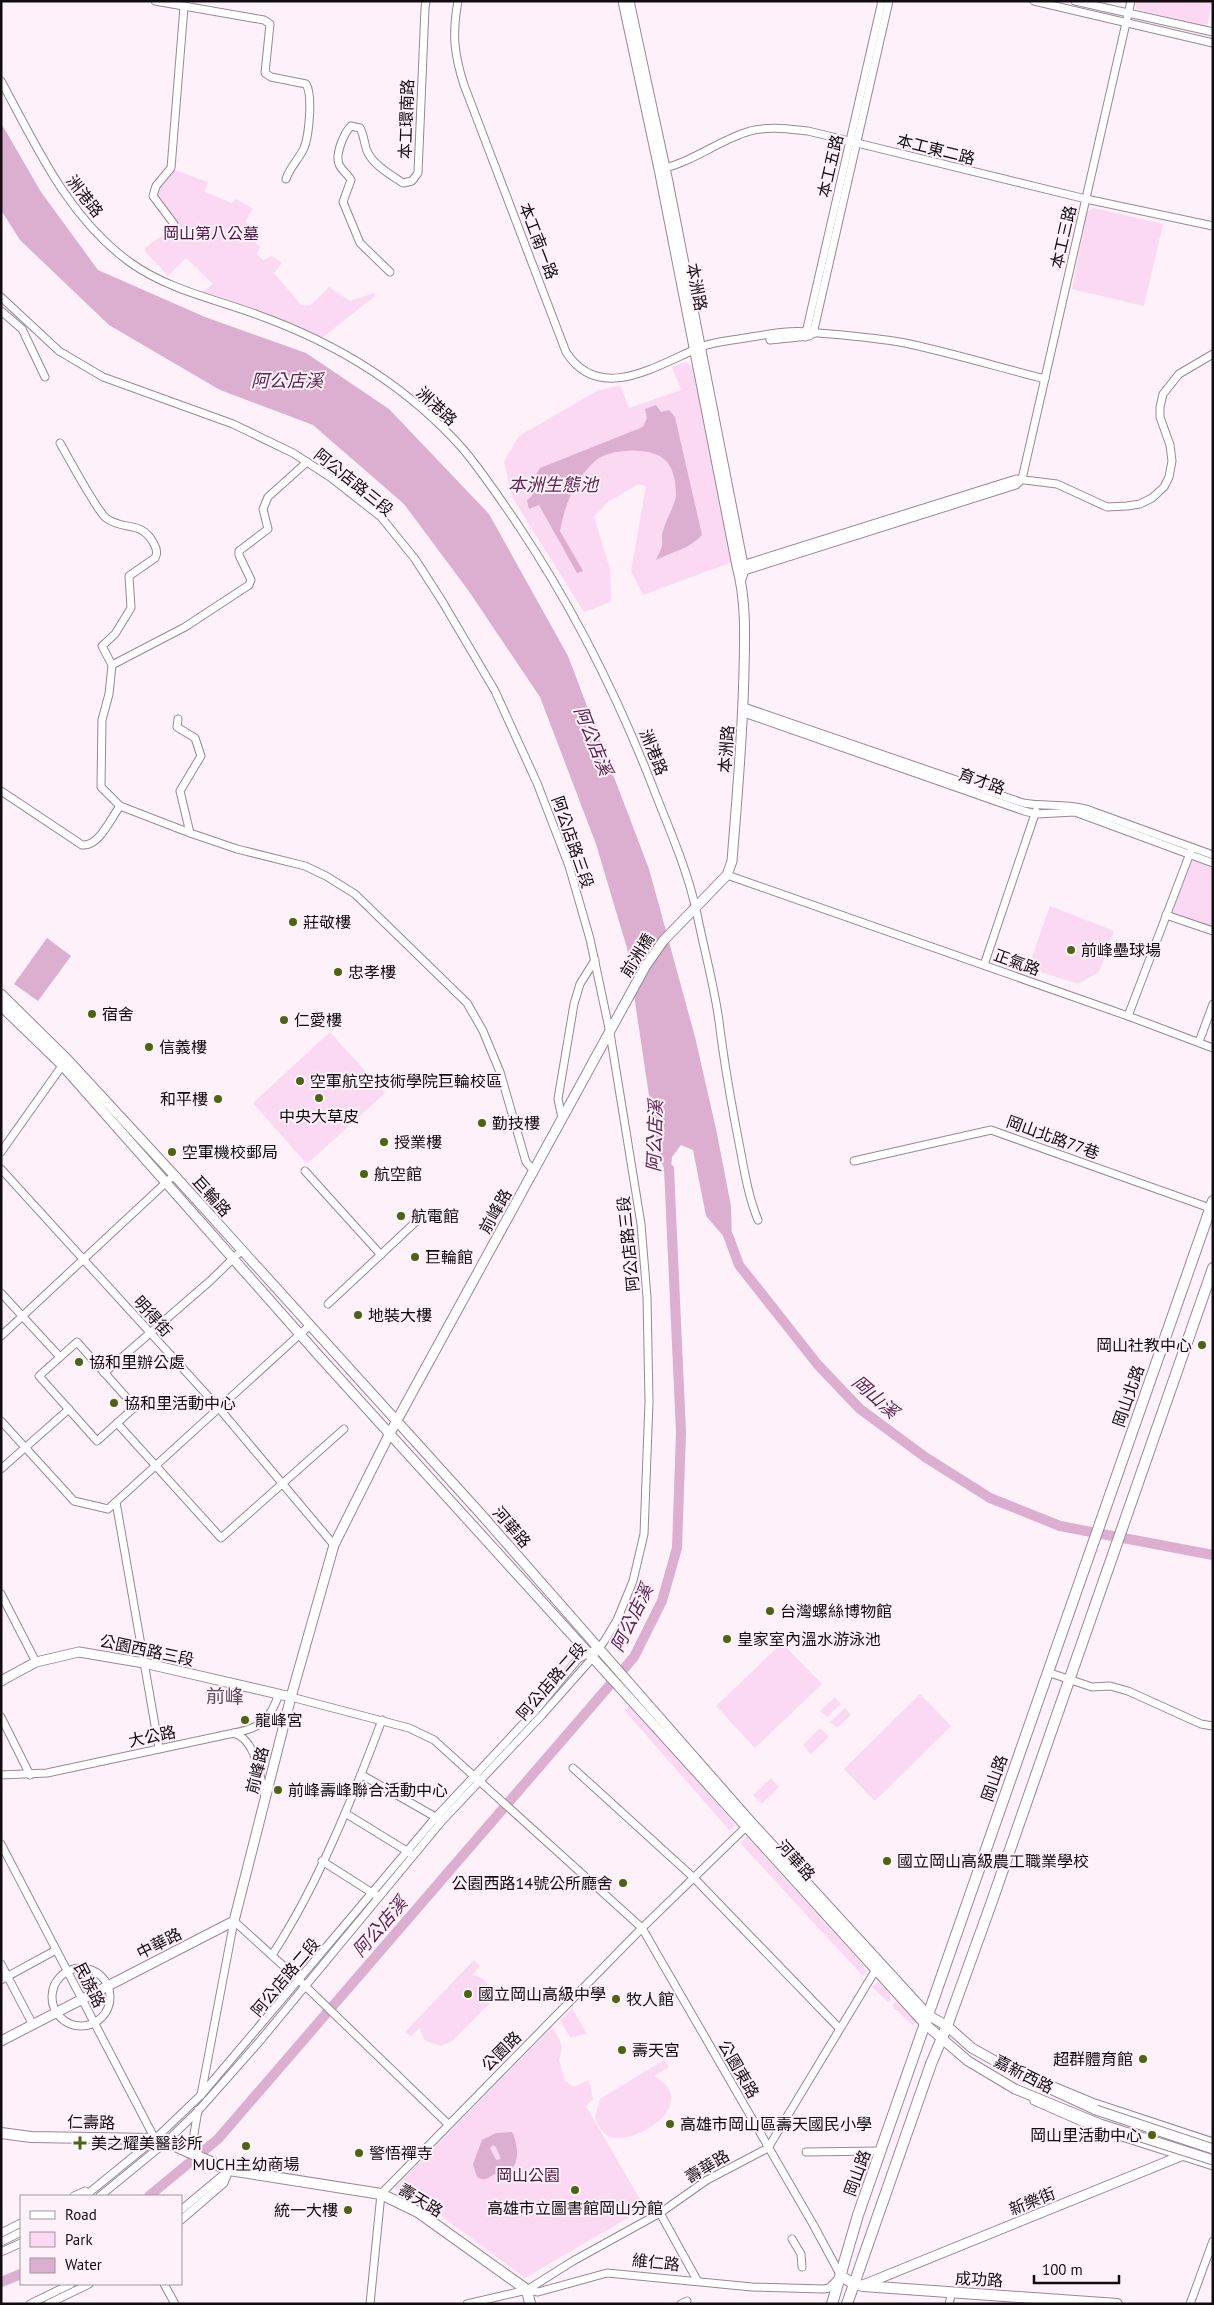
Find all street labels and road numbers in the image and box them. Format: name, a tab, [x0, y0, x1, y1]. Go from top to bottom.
street label: 本工環南路	[395, 79, 417, 159]
street label: 本工東二路	[895, 130, 977, 168]
street label: 本工五路	[813, 133, 847, 199]
street label: 洲港路	[62, 171, 108, 221]
street label: 本工南一路	[515, 200, 563, 282]
street label: 本工三路	[1046, 204, 1080, 270]
street label: 本洲路	[683, 262, 711, 312]
street label: 洲港路	[413, 382, 461, 430]
street label: 阿公店路三段	[310, 444, 398, 520]
street label: 本洲路	[714, 724, 738, 774]
street label: 洲港路	[636, 726, 672, 778]
street label: 育才路	[956, 764, 1008, 798]
street label: 阿公店路三段	[548, 793, 598, 891]
street label: 前洲橋	[616, 929, 658, 981]
street label: 正氣路	[991, 944, 1043, 980]
street label: 岡山北路77巷	[1004, 1111, 1102, 1163]
street label: 巨輪路	[189, 1171, 235, 1221]
street label: 前峰路	[475, 1185, 515, 1237]
street label: 阿公店路三段	[613, 1195, 643, 1293]
street label: 明得街	[130, 1291, 176, 1341]
street label: 岡山北路	[1108, 1362, 1148, 1430]
street label: 河華路	[489, 1502, 535, 1552]
street label: 公園西路三段	[98, 1630, 196, 1670]
street label: 阿公店路二段	[512, 1638, 590, 1724]
street label: 大公路	[126, 1721, 178, 1751]
street label: 前峰路	[241, 1744, 273, 1796]
street label: 岡山路	[977, 1752, 1011, 1804]
street label: 河華路	[773, 1835, 819, 1885]
street label: 中華路	[133, 1923, 185, 1963]
street label: 阿公店路二段	[246, 1934, 324, 2020]
street label: 民族路	[70, 1959, 110, 2011]
street label: 公園路	[477, 2027, 525, 2075]
street label: 公園東路	[714, 2036, 764, 2102]
street label: 嘉新西路	[991, 2051, 1057, 2097]
street label: 仁壽路	[67, 2112, 115, 2132]
street label: 壽華路	[681, 2145, 733, 2187]
street label: 岡山路	[839, 2147, 875, 2199]
street label: 壽天路	[395, 2179, 447, 2221]
street label: 新樂街	[1006, 2183, 1058, 2219]
street label: 維仁路	[631, 2250, 681, 2274]
street label: 成功路	[955, 2268, 1003, 2290]

